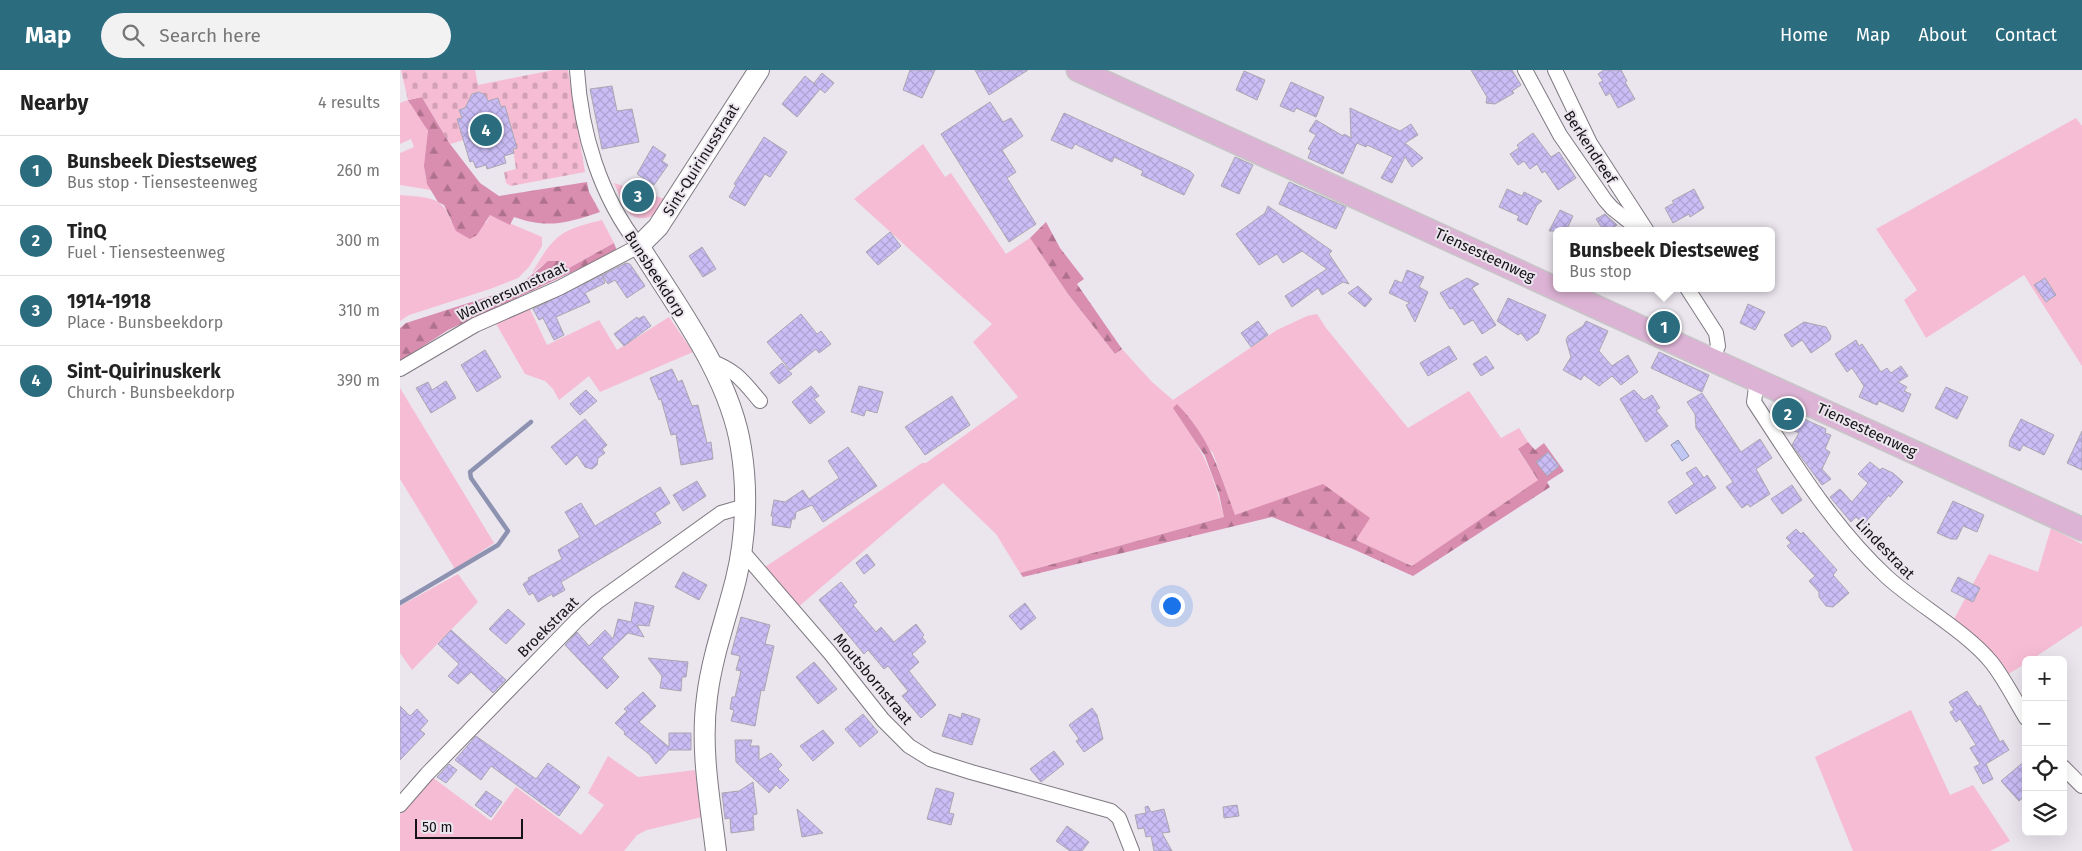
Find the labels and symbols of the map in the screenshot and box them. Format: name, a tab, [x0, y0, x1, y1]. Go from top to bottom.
street label: Sint-Quirinusstraat	[659, 100, 743, 220]
street label: Berkendreef	[1560, 107, 1621, 188]
pin: 4	[470, 111, 502, 149]
pin: 3	[622, 177, 654, 215]
street label: Tiensesteenweg	[1432, 224, 1538, 286]
street label: Bunsbeekdorp	[621, 228, 689, 320]
street label: Walmersumstraat	[454, 257, 570, 324]
pin: 1	[1648, 308, 1680, 346]
pin: 2	[1772, 395, 1804, 433]
street label: Tiensesteenweg	[1814, 399, 1920, 461]
street label: Lindestraat	[1852, 515, 1919, 583]
street label: Broekstraat	[514, 593, 582, 661]
your location	[1159, 593, 1185, 619]
street label: Moutsbornstraat	[830, 630, 917, 729]
scale bar	[415, 816, 522, 839]

